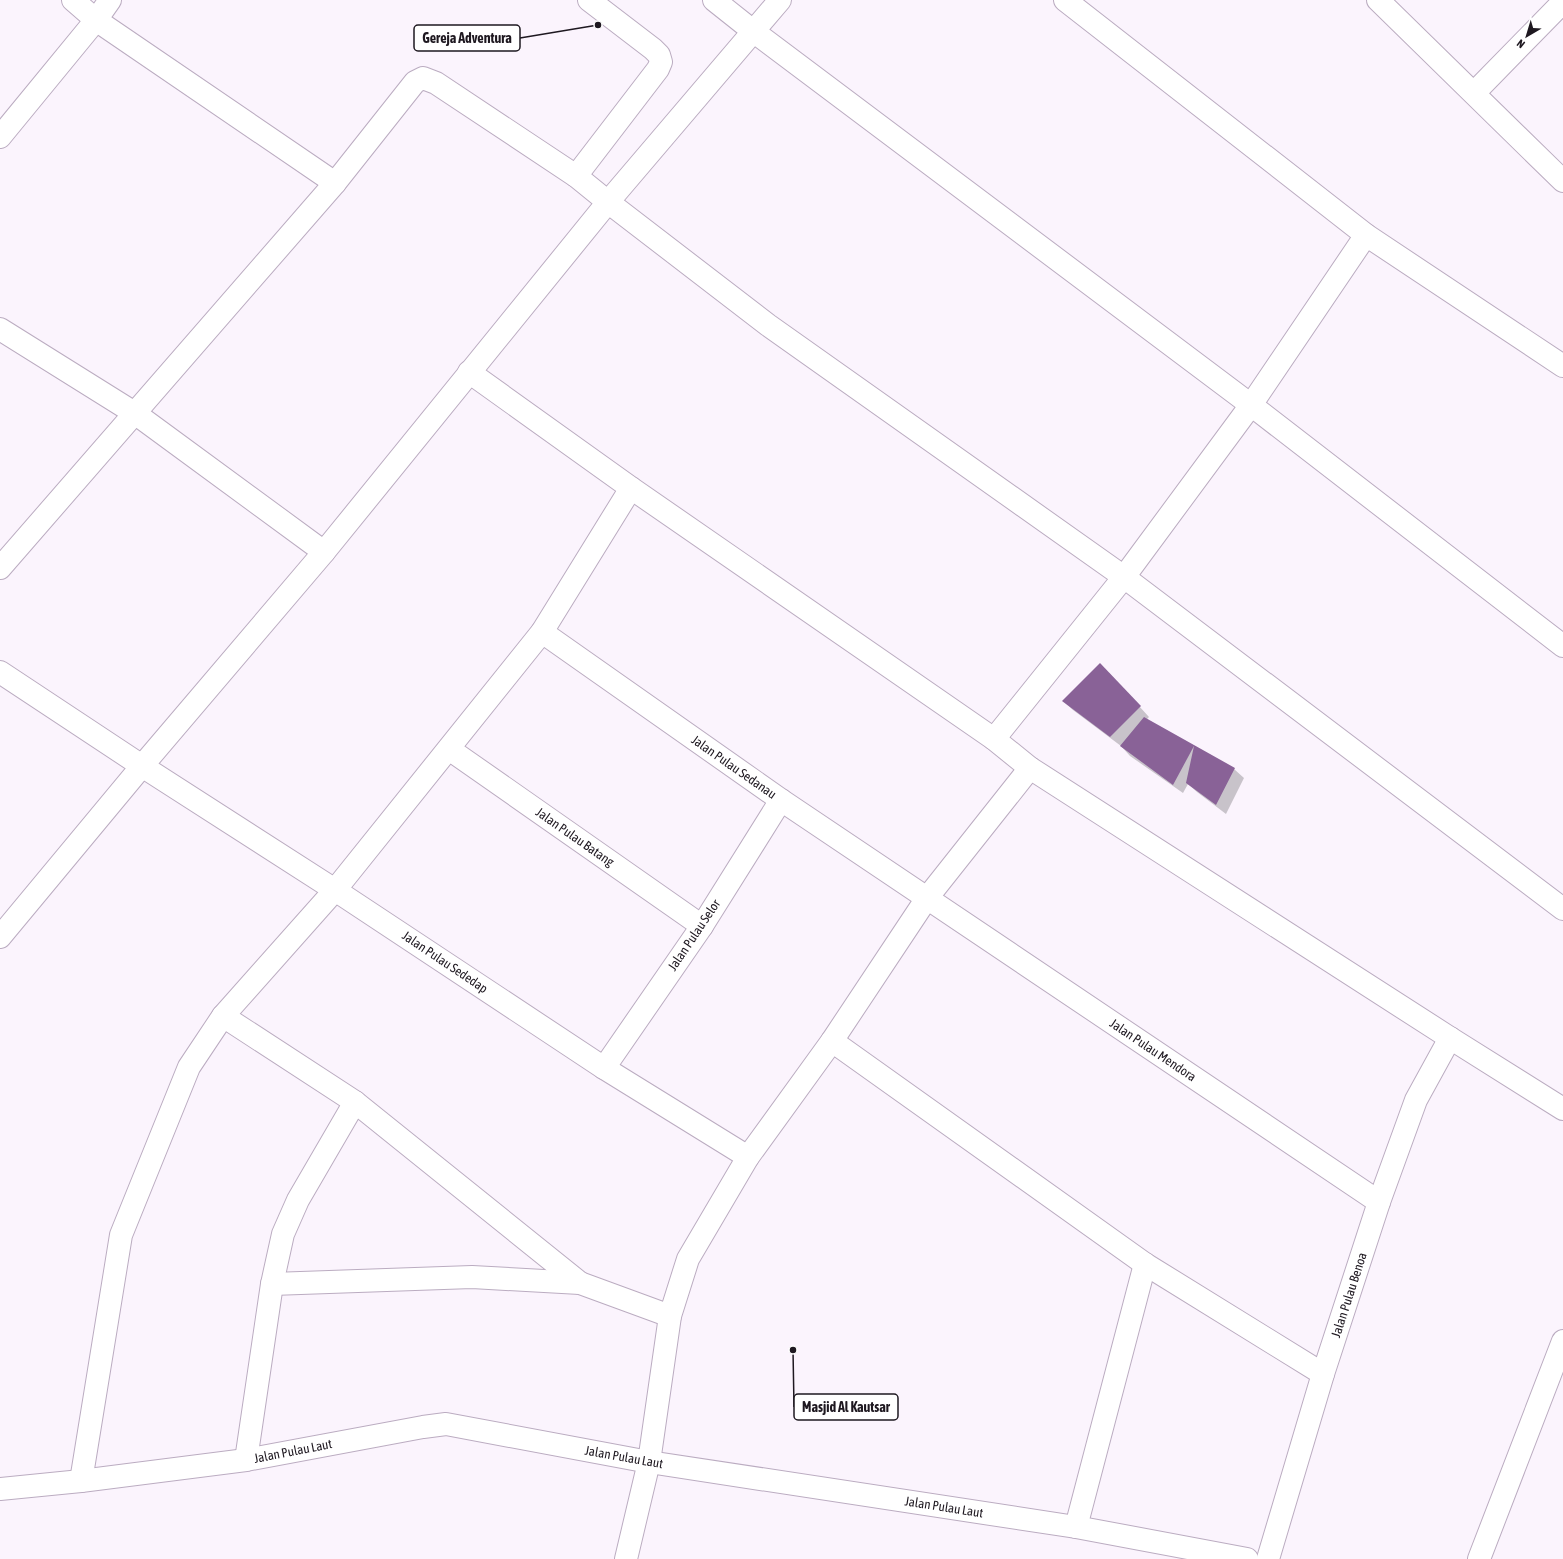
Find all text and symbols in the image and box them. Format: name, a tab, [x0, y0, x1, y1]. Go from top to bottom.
north arrow	[1507, 16, 1547, 56]
callout: Gereja Adventura	[414, 25, 520, 51]
text: Gereja Adventura	[422, 30, 512, 46]
text: N	[1515, 37, 1527, 51]
street label: Jalan Pulau Sedanau	[689, 732, 779, 802]
street label: Jalan Pulau Batang	[533, 805, 617, 870]
street label: Jalan Pulau Selor	[665, 896, 723, 973]
street label: Jalan Pulau Sededap	[399, 928, 491, 996]
street label: Jalan Pulau Mendora	[1107, 1016, 1199, 1084]
street label: Jalan Pulau Benoa	[1328, 1251, 1370, 1339]
callout: Masjid Al Kautsar	[794, 1394, 898, 1420]
text: Masjid Al Kautsar	[802, 1399, 891, 1415]
street label: Jalan Pulau Laut	[253, 1436, 333, 1466]
street label: Jalan Pulau Laut	[584, 1443, 664, 1471]
street label: Jalan Pulau Laut	[904, 1493, 984, 1521]

